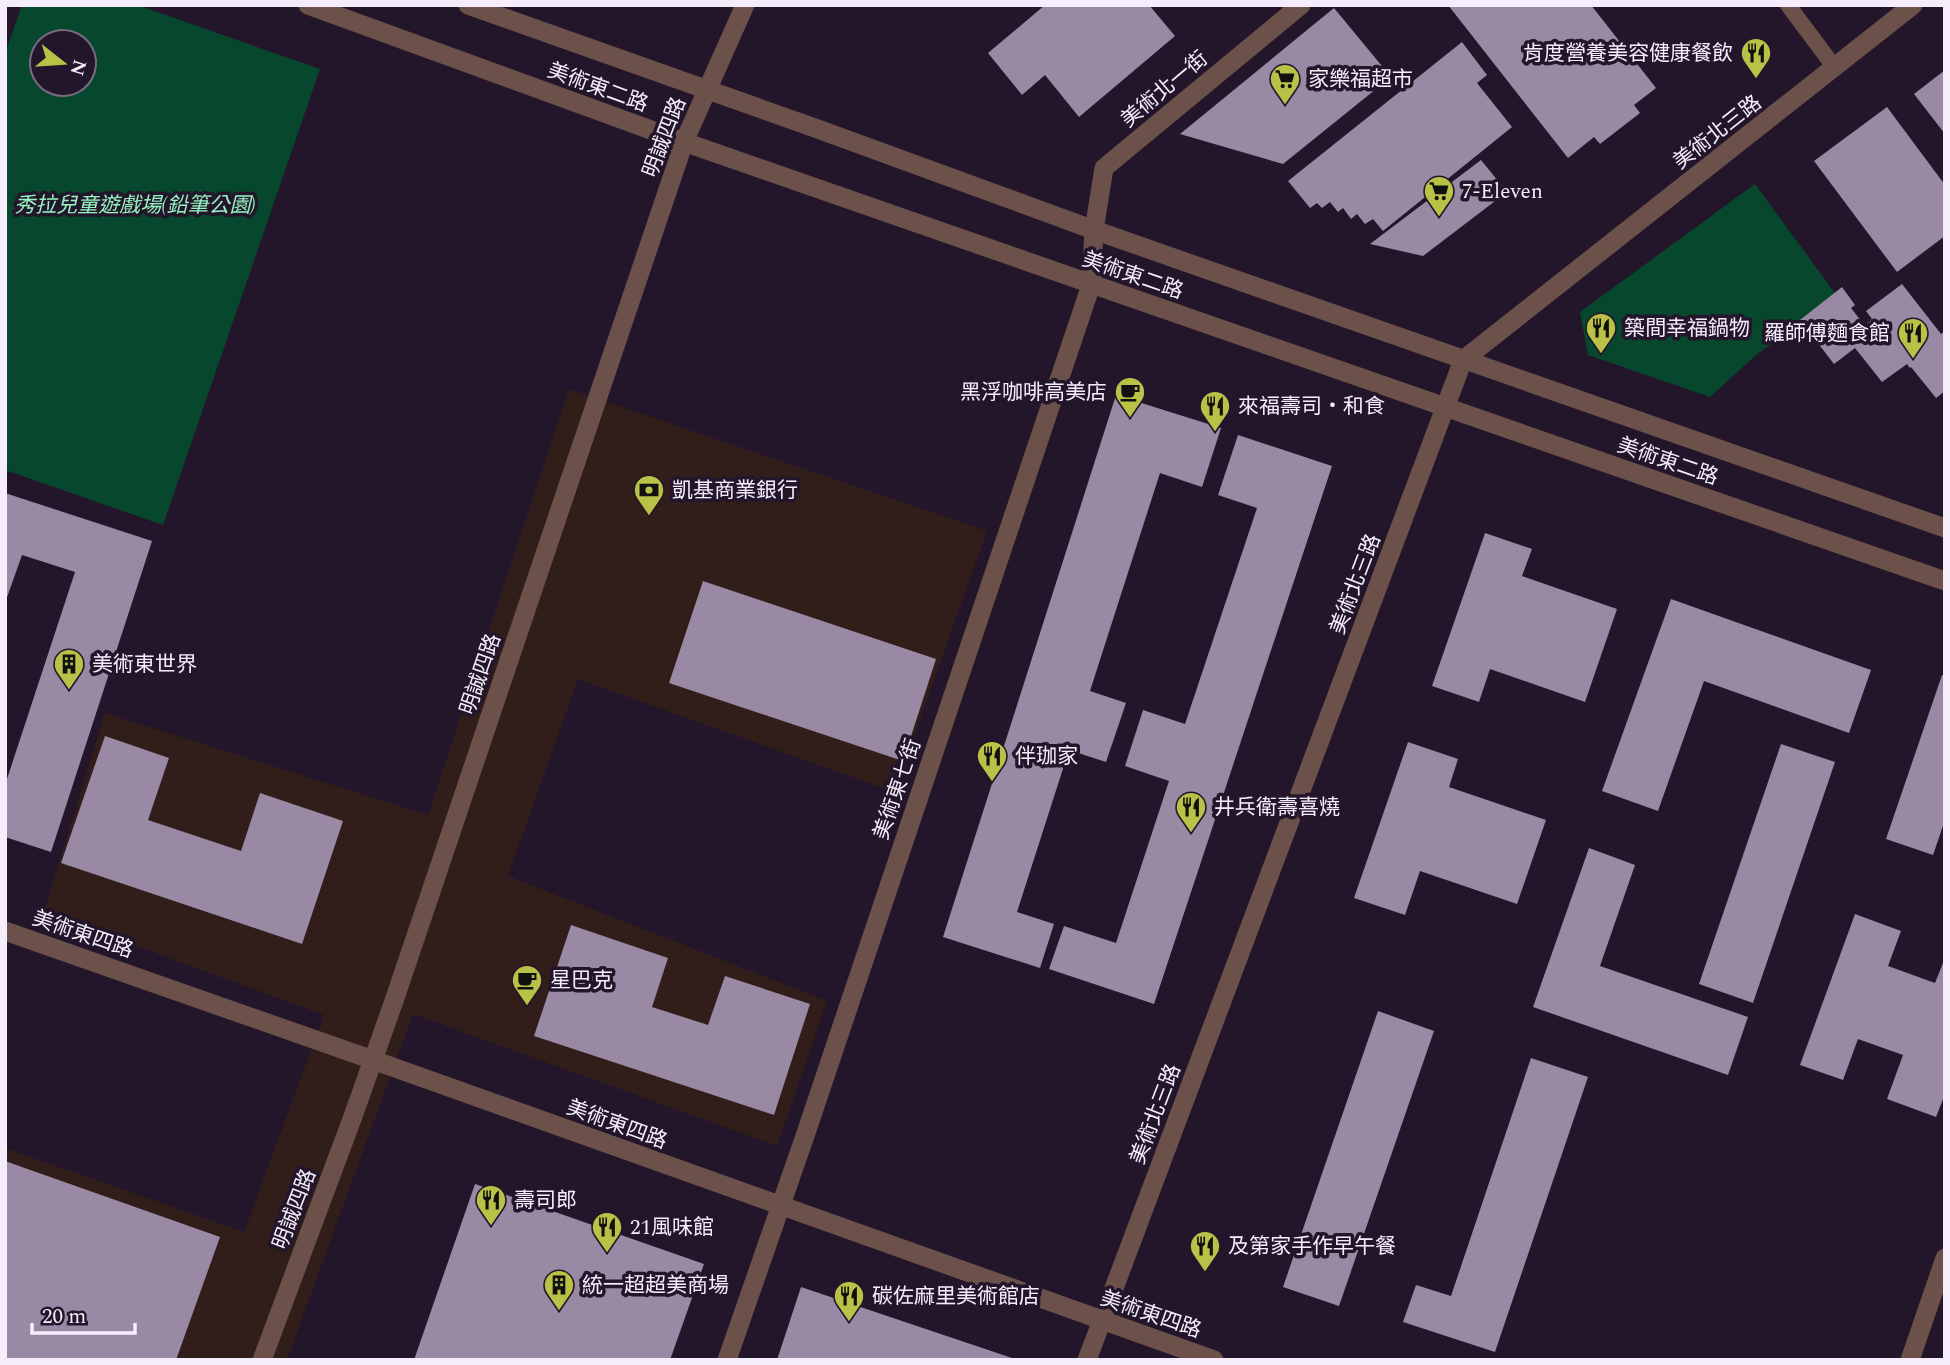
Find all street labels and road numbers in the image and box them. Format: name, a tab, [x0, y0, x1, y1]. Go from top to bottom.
street label: 美術北一街	[1114, 44, 1215, 136]
street label: 美術東二路	[543, 55, 652, 121]
street label: 美術北三路	[1666, 88, 1769, 178]
street label: 明誠四路	[635, 92, 695, 182]
street label: 美術東二路	[1078, 244, 1188, 308]
street label: 美術東二路	[1613, 430, 1723, 494]
street label: 美術北三路	[1322, 530, 1390, 639]
street label: 明誠四路	[452, 629, 510, 719]
street label: 美術東七街	[866, 734, 930, 844]
street label: 美術東四路	[28, 903, 138, 967]
street label: 美術北三路	[1122, 1060, 1190, 1169]
street label: 美術東四路	[562, 1092, 671, 1158]
street label: 明誠四路	[265, 1164, 325, 1254]
street label: 美術東四路	[1096, 1283, 1206, 1347]

